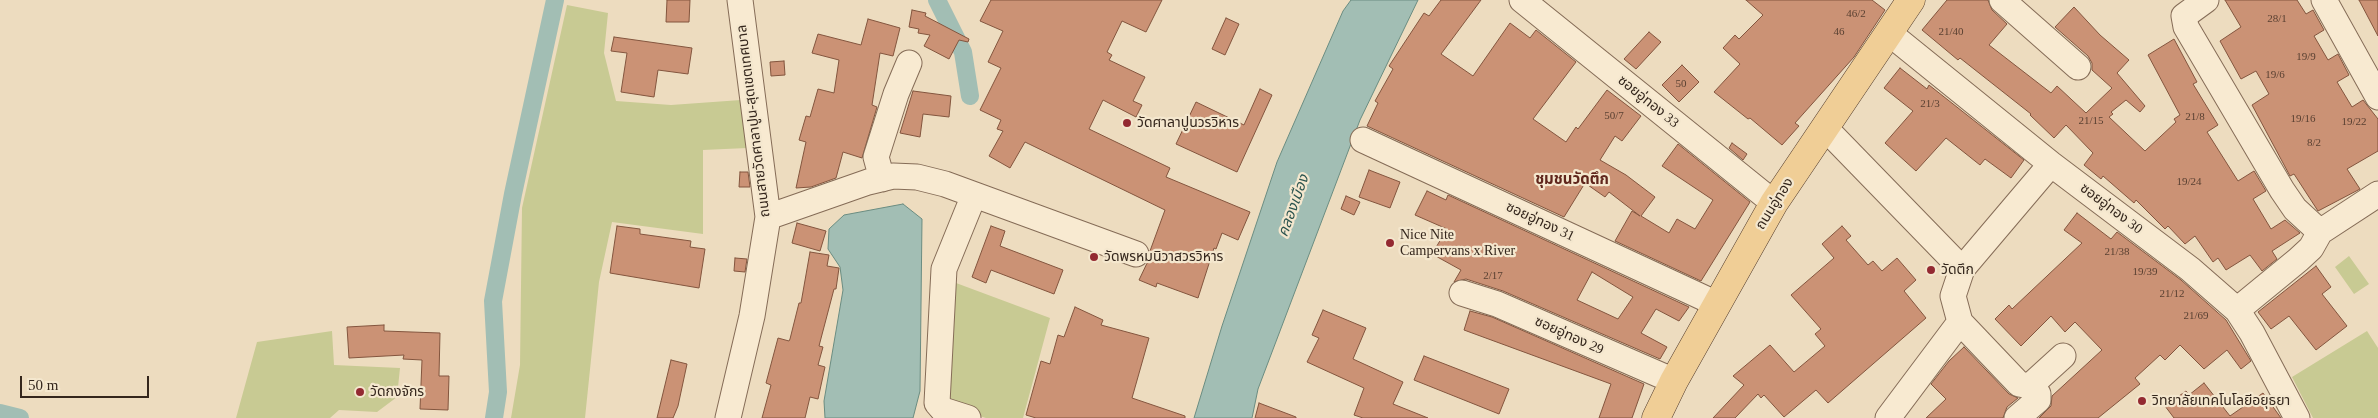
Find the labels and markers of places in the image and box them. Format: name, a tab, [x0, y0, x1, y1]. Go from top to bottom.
place label: วัดศาลาปูนวรวิหาร	[1137, 115, 1239, 131]
marker: วัดศาลาปูนวรวิหาร	[1121, 117, 1133, 129]
place label: Nice Nite Campervans x River	[1400, 227, 1515, 260]
marker: Nice Nite Campervans x River	[1384, 237, 1396, 249]
place label: วัดพรหมนิวาสวรวิหาร	[1104, 249, 1223, 265]
marker: วัดพรหมนิวาสวรวิหาร	[1088, 251, 1100, 263]
place label: วัดตึก	[1941, 262, 1974, 278]
marker: วัดตึก	[1925, 264, 1937, 276]
place label: วัดกงจักร	[370, 384, 424, 400]
marker: วัดกงจักร	[354, 386, 366, 398]
place label: วิทยาลัยเทคโนโลยีอยุธยา	[2152, 393, 2290, 409]
marker: วิทยาลัยเทคโนโลยีอยุธยา	[2136, 395, 2148, 407]

